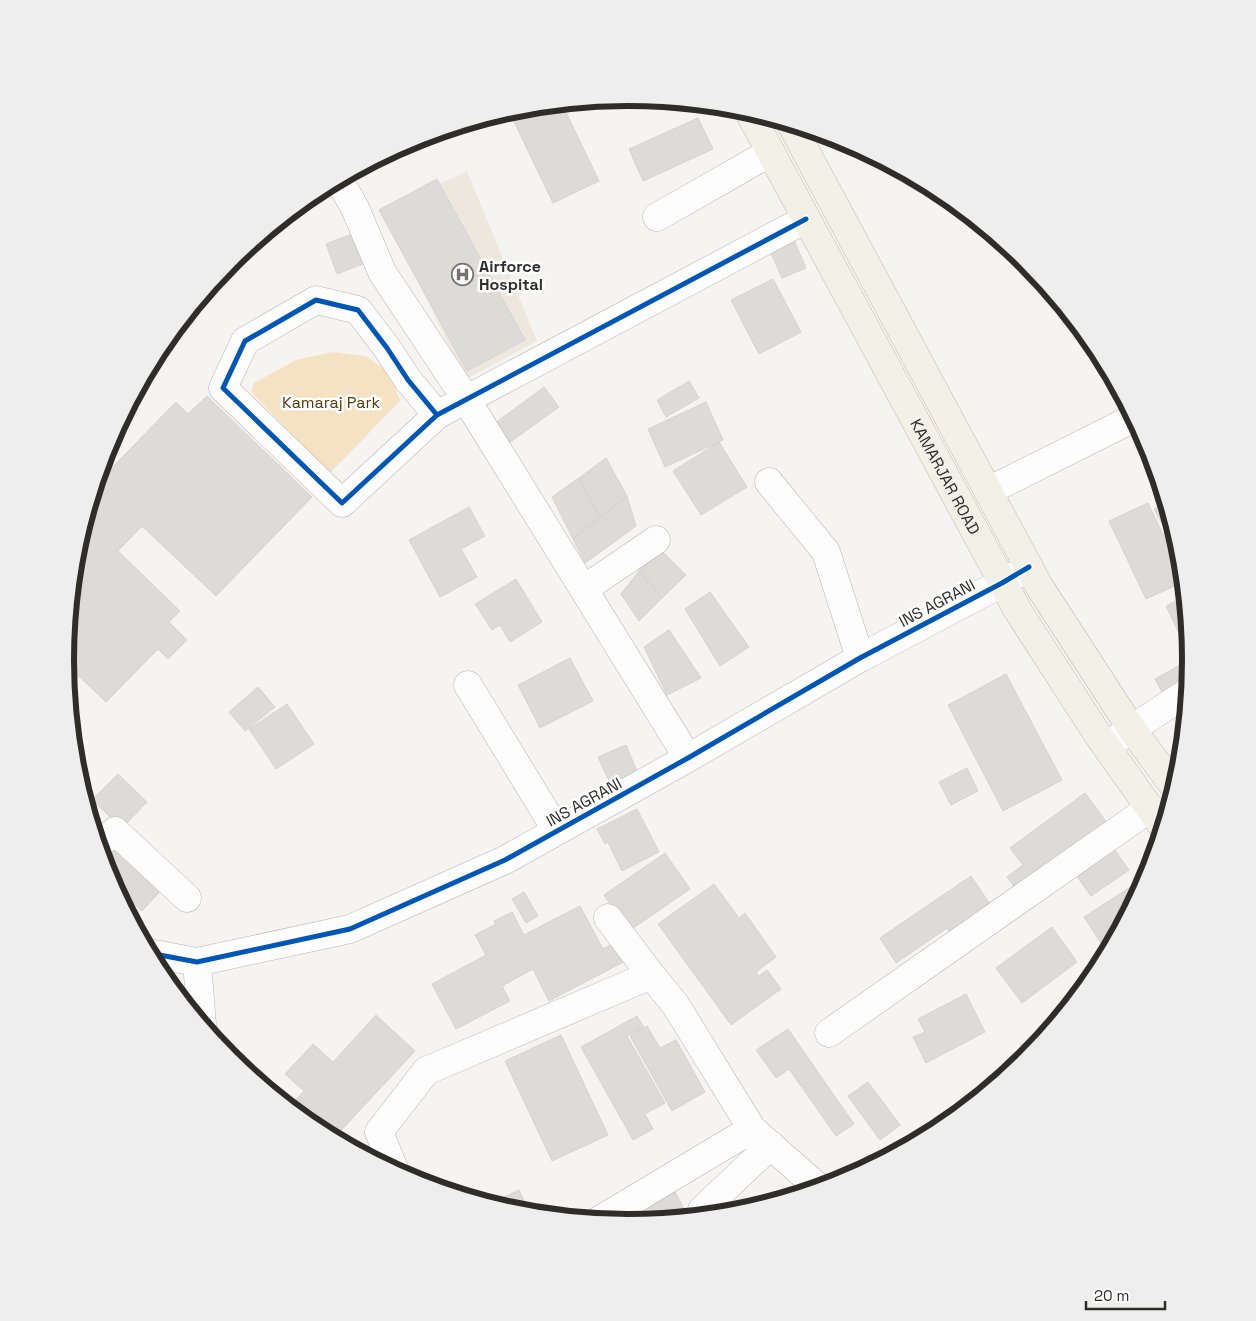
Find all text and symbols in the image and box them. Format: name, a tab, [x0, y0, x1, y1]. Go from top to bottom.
place label: Airforce Hospital	[479, 256, 543, 295]
hospital icon: Airforce Hospital	[451, 263, 475, 287]
park label: Kamaraj Park	[282, 392, 381, 413]
street label: KAMARJAR ROAD	[906, 415, 985, 538]
street label: INS AGRANI	[895, 574, 979, 632]
street label: INS AGRANI	[542, 773, 626, 831]
scale bar	[1086, 1278, 1165, 1310]
text: 20 m	[1094, 1286, 1129, 1305]

